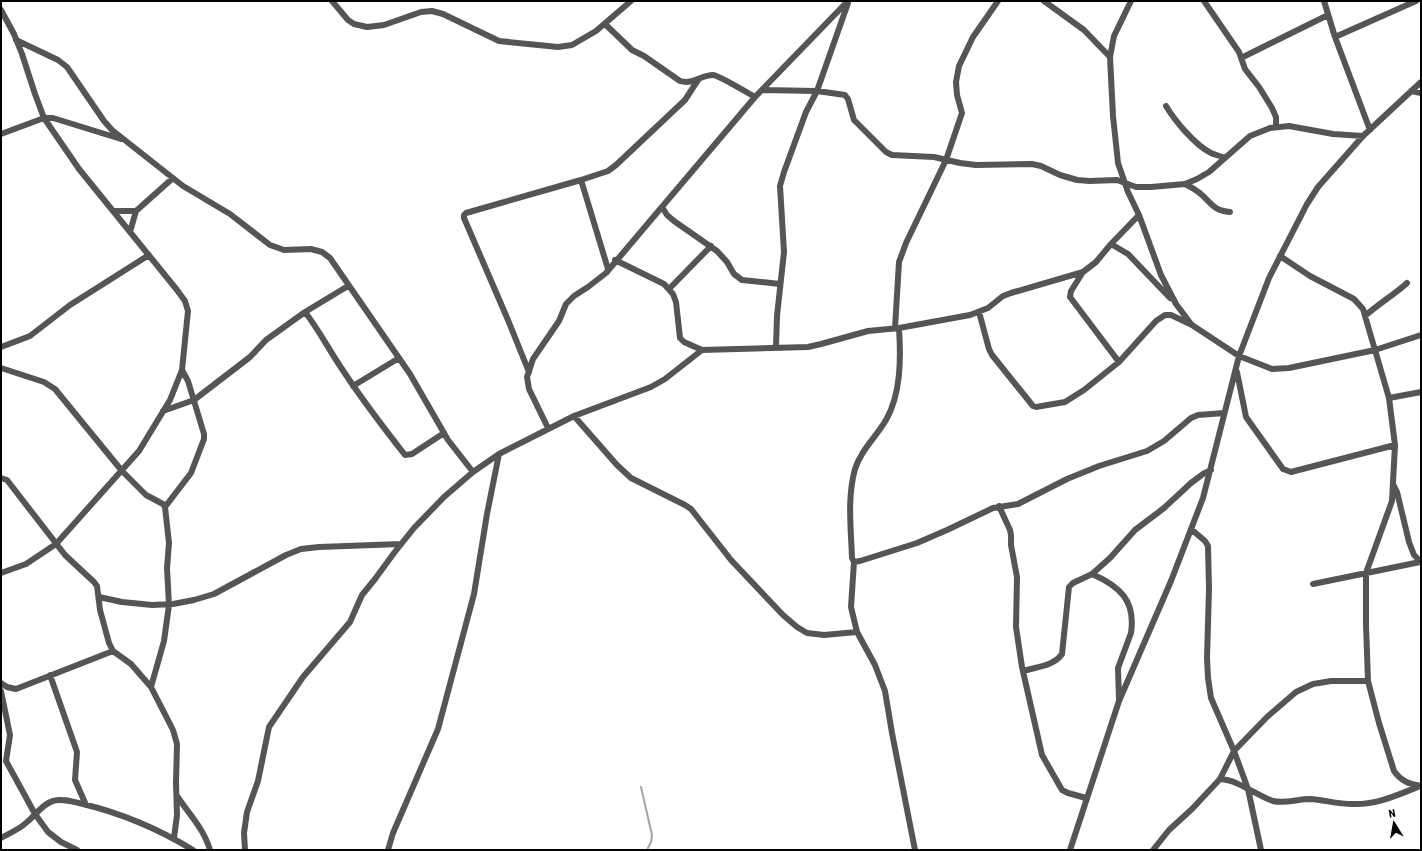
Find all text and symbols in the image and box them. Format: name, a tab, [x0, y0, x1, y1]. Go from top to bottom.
north arrow	[1374, 803, 1414, 843]
text: N	[1388, 807, 1397, 821]

